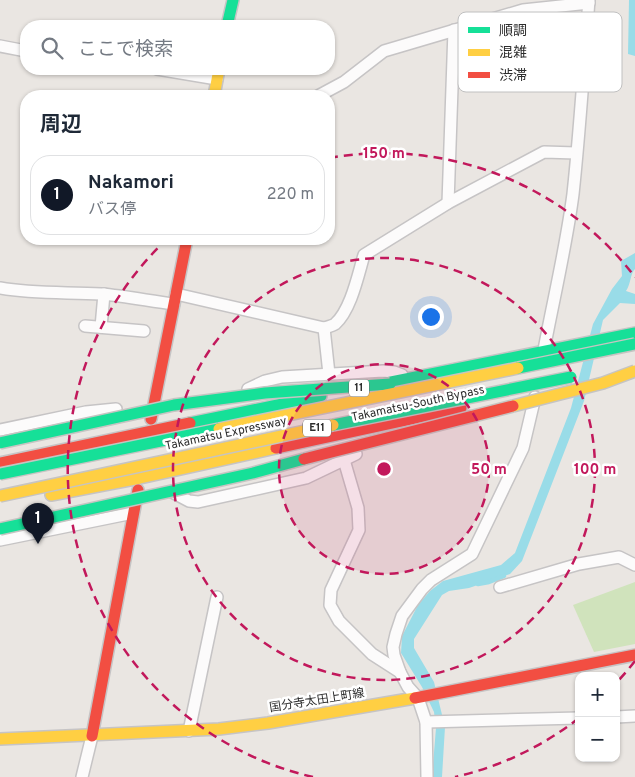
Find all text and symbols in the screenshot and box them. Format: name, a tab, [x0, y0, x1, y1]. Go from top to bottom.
legend	[458, 12, 622, 92]
search box	[20, 20, 335, 75]
text: 順調	[499, 23, 527, 40]
icon: search	[38, 34, 66, 62]
text: ここで検索	[78, 38, 173, 62]
text: 混雑	[499, 44, 527, 62]
text: 渋滞	[499, 68, 527, 85]
text: 周辺	[40, 112, 82, 139]
text: 150 m	[363, 145, 405, 164]
text: Nakamori	[88, 171, 174, 195]
text: 1	[54, 185, 60, 205]
text: 220 m	[267, 185, 314, 205]
text: バス停	[88, 200, 136, 220]
your location	[418, 304, 444, 330]
road number: 11	[349, 379, 369, 396]
street label: Takamatsu-South Bypass	[350, 382, 486, 426]
street label: Takamatsu Expressway	[164, 413, 288, 455]
road number: E11	[303, 419, 331, 436]
centre of rings	[375, 460, 393, 478]
text: 50 m	[471, 461, 507, 480]
text: 100 m	[574, 461, 616, 480]
pin: 1	[22, 503, 54, 544]
map controls	[575, 672, 620, 762]
button: +	[575, 672, 620, 717]
street label: 国分寺太田上町線	[268, 686, 366, 716]
button: −	[575, 717, 620, 762]

